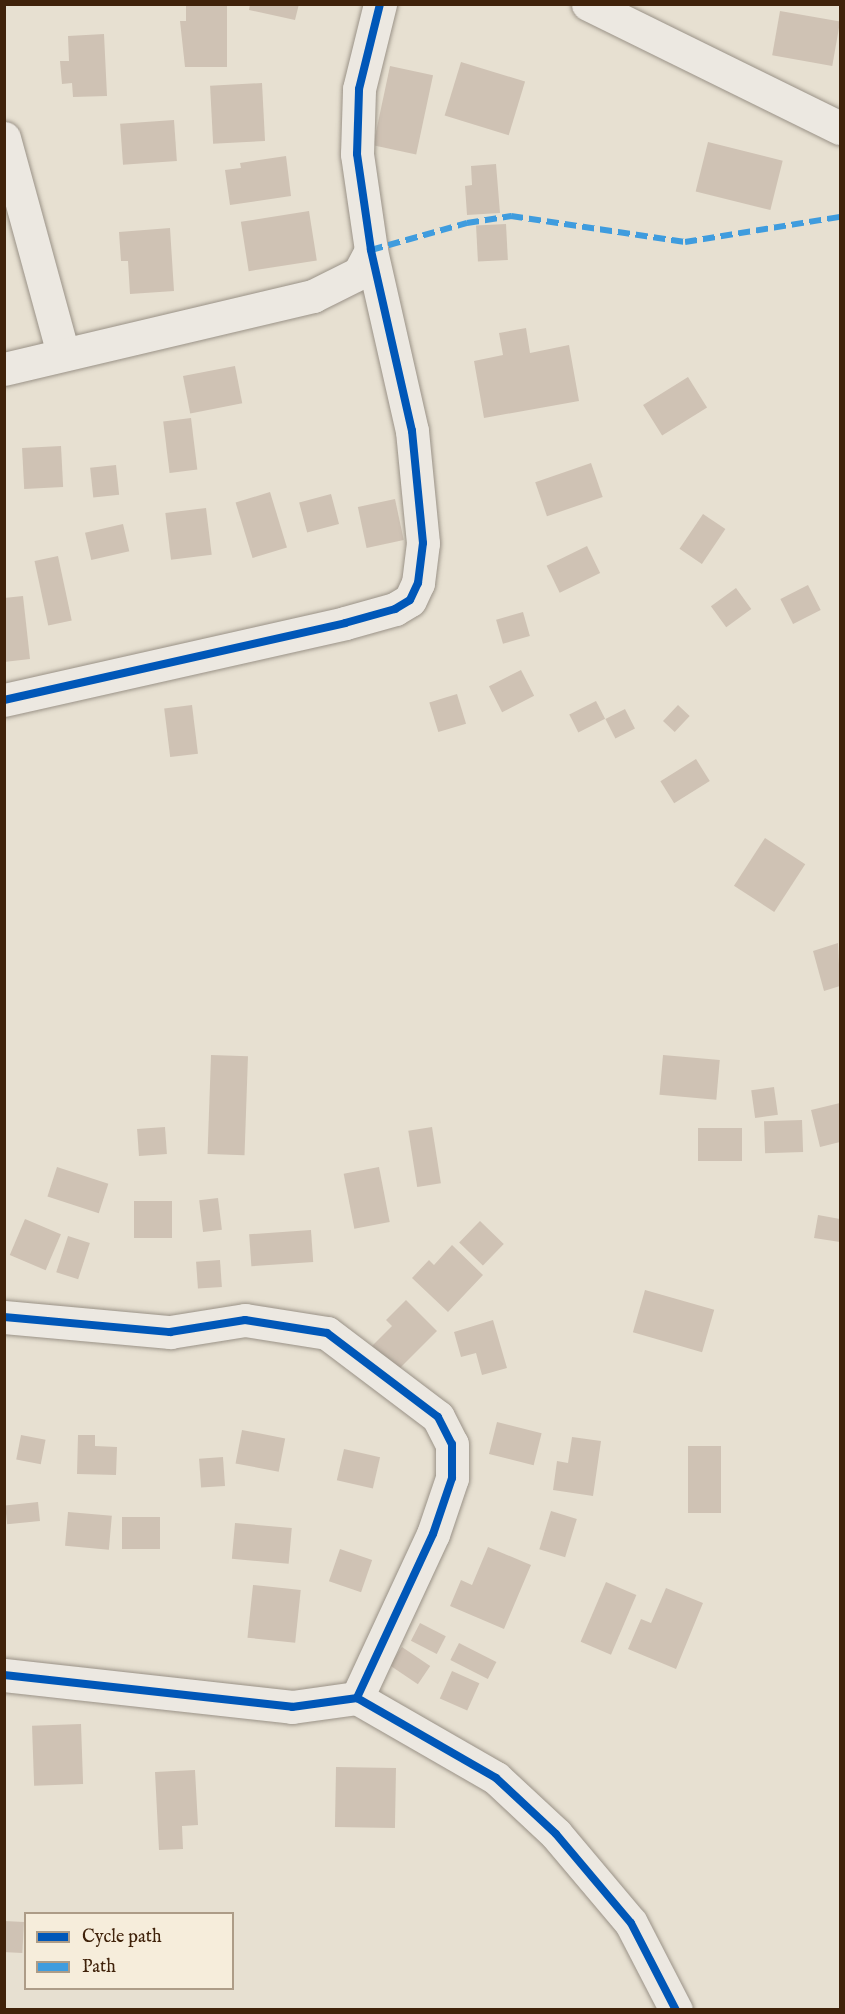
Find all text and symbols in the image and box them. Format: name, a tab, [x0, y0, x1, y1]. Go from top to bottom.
legend	[24, 1912, 234, 1990]
text: Cycle path	[82, 1926, 162, 1949]
text: Path	[82, 1956, 116, 1979]

